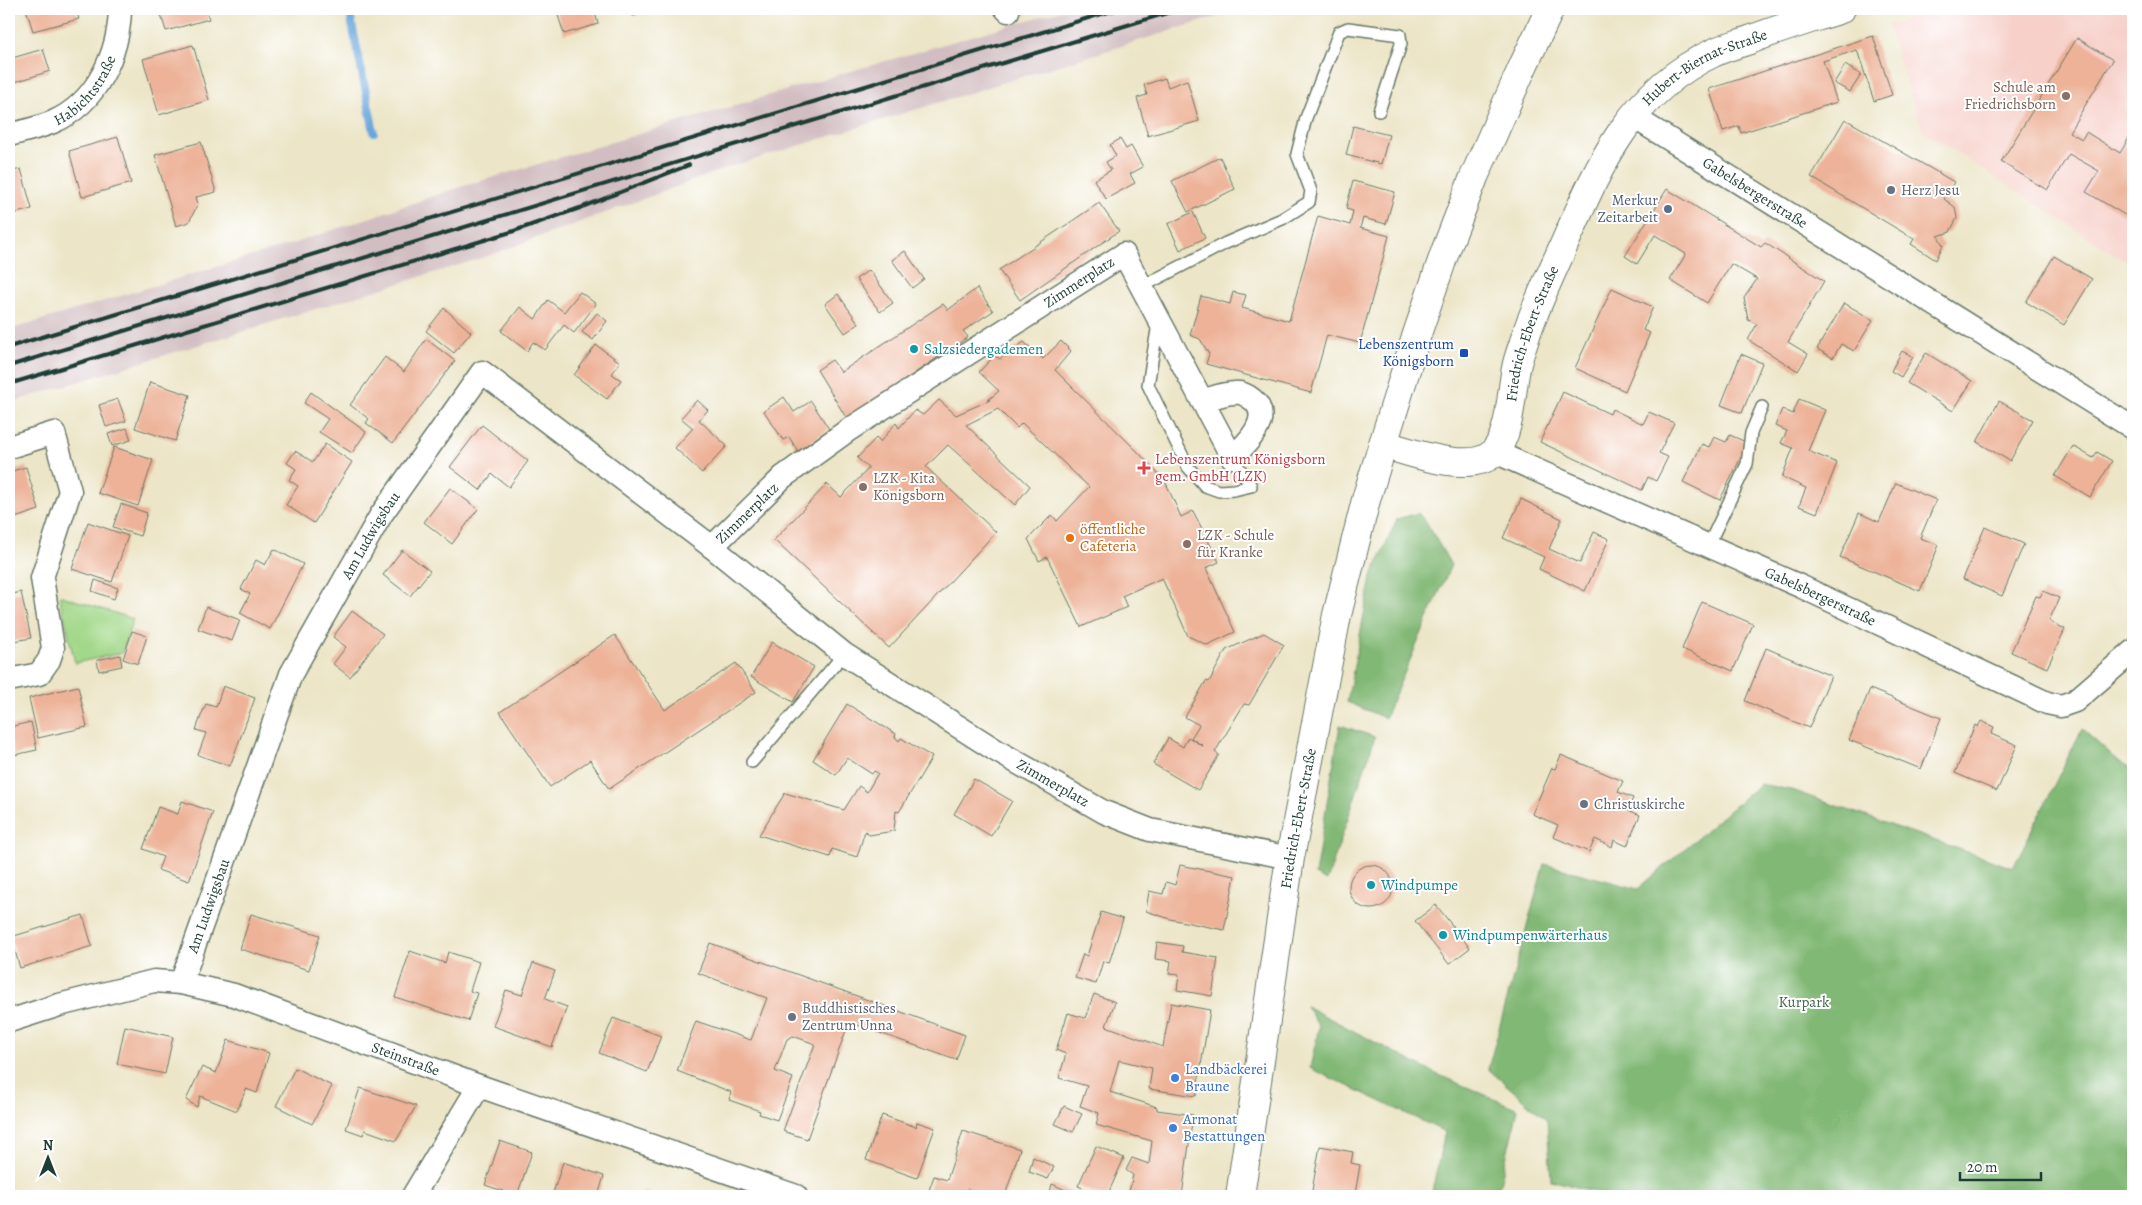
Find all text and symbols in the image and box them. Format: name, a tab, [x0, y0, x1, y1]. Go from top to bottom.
street label: Hubert-Biernat-Straße	[1637, 24, 1770, 110]
street label: Habichtstraße	[50, 52, 121, 130]
place label: Schule am Friedrichsborn	[1964, 77, 2057, 114]
marker: Schule am Friedrichsborn	[2060, 90, 2072, 102]
street label: Gabelsbergerstraße	[1699, 152, 1812, 233]
place label: Herz Jesu	[1901, 180, 1960, 200]
marker: Herz Jesu	[1885, 184, 1897, 196]
place label: Merkur Zeitarbeit	[1598, 190, 1658, 227]
marker: Merkur Zeitarbeit	[1662, 203, 1674, 215]
street label: Zimmerplatz	[1040, 252, 1118, 312]
street label: Friedrich-Ebert-Straße	[1501, 262, 1563, 403]
place label: Lebenszentrum Königsborn	[1358, 334, 1455, 371]
place label: Salzsiedergademen	[924, 339, 1043, 359]
marker: Salzsiedergademen	[908, 343, 920, 355]
marker: Lebenszentrum Königsborn	[1458, 347, 1470, 359]
place label: Lebenszentrum Königsborn gem. GmbH (LZK)	[1155, 449, 1326, 486]
marker: Lebenszentrum Königsborn gem. GmbH (LZK)	[1137, 461, 1151, 475]
place label: LZK - Kita Königsborn	[873, 468, 945, 505]
street label: Zimmerplatz	[711, 478, 783, 548]
marker: LZK - Kita Königsborn	[857, 481, 869, 493]
street label: Am Ludwigsbau	[336, 487, 405, 584]
place label: öffentliche Cafeteria	[1080, 519, 1146, 556]
place label: LZK - Schule für Kranke	[1197, 525, 1274, 562]
marker: öffentliche Cafeteria	[1064, 532, 1076, 544]
marker: LZK - Schule für Kranke	[1181, 538, 1193, 550]
street label: Gabelsbergerstraße	[1762, 562, 1879, 631]
street label: Friedrich-Ebert-Straße	[1276, 746, 1321, 890]
street label: Zimmerplatz	[1013, 754, 1093, 812]
place label: Christuskirche	[1594, 794, 1685, 814]
marker: Christuskirche	[1578, 798, 1590, 810]
street label: Am Ludwigsbau	[182, 855, 235, 957]
place label: Windpumpe	[1380, 875, 1458, 895]
marker: Windpumpe	[1365, 879, 1377, 891]
place label: Windpumpenwärterhaus	[1452, 925, 1608, 945]
marker: Windpumpenwärterhaus	[1437, 929, 1449, 941]
park label: Kurpark	[1778, 992, 1830, 1012]
place label: Buddhistisches Zentrum Unna	[802, 998, 896, 1035]
marker: Buddhistisches Zentrum Unna	[786, 1011, 798, 1023]
street label: Steinstraße	[369, 1037, 443, 1081]
place label: Landbäckerei Braune	[1185, 1059, 1267, 1096]
marker: Landbäckerei Braune	[1169, 1072, 1181, 1084]
place label: Armonat Bestattungen	[1182, 1109, 1265, 1146]
marker: Armonat Bestattungen	[1167, 1122, 1179, 1134]
north arrow	[22, 1132, 72, 1182]
text: N	[43, 1136, 53, 1155]
scale bar	[1960, 1150, 2041, 1182]
text: 20 m	[1967, 1157, 1998, 1177]

